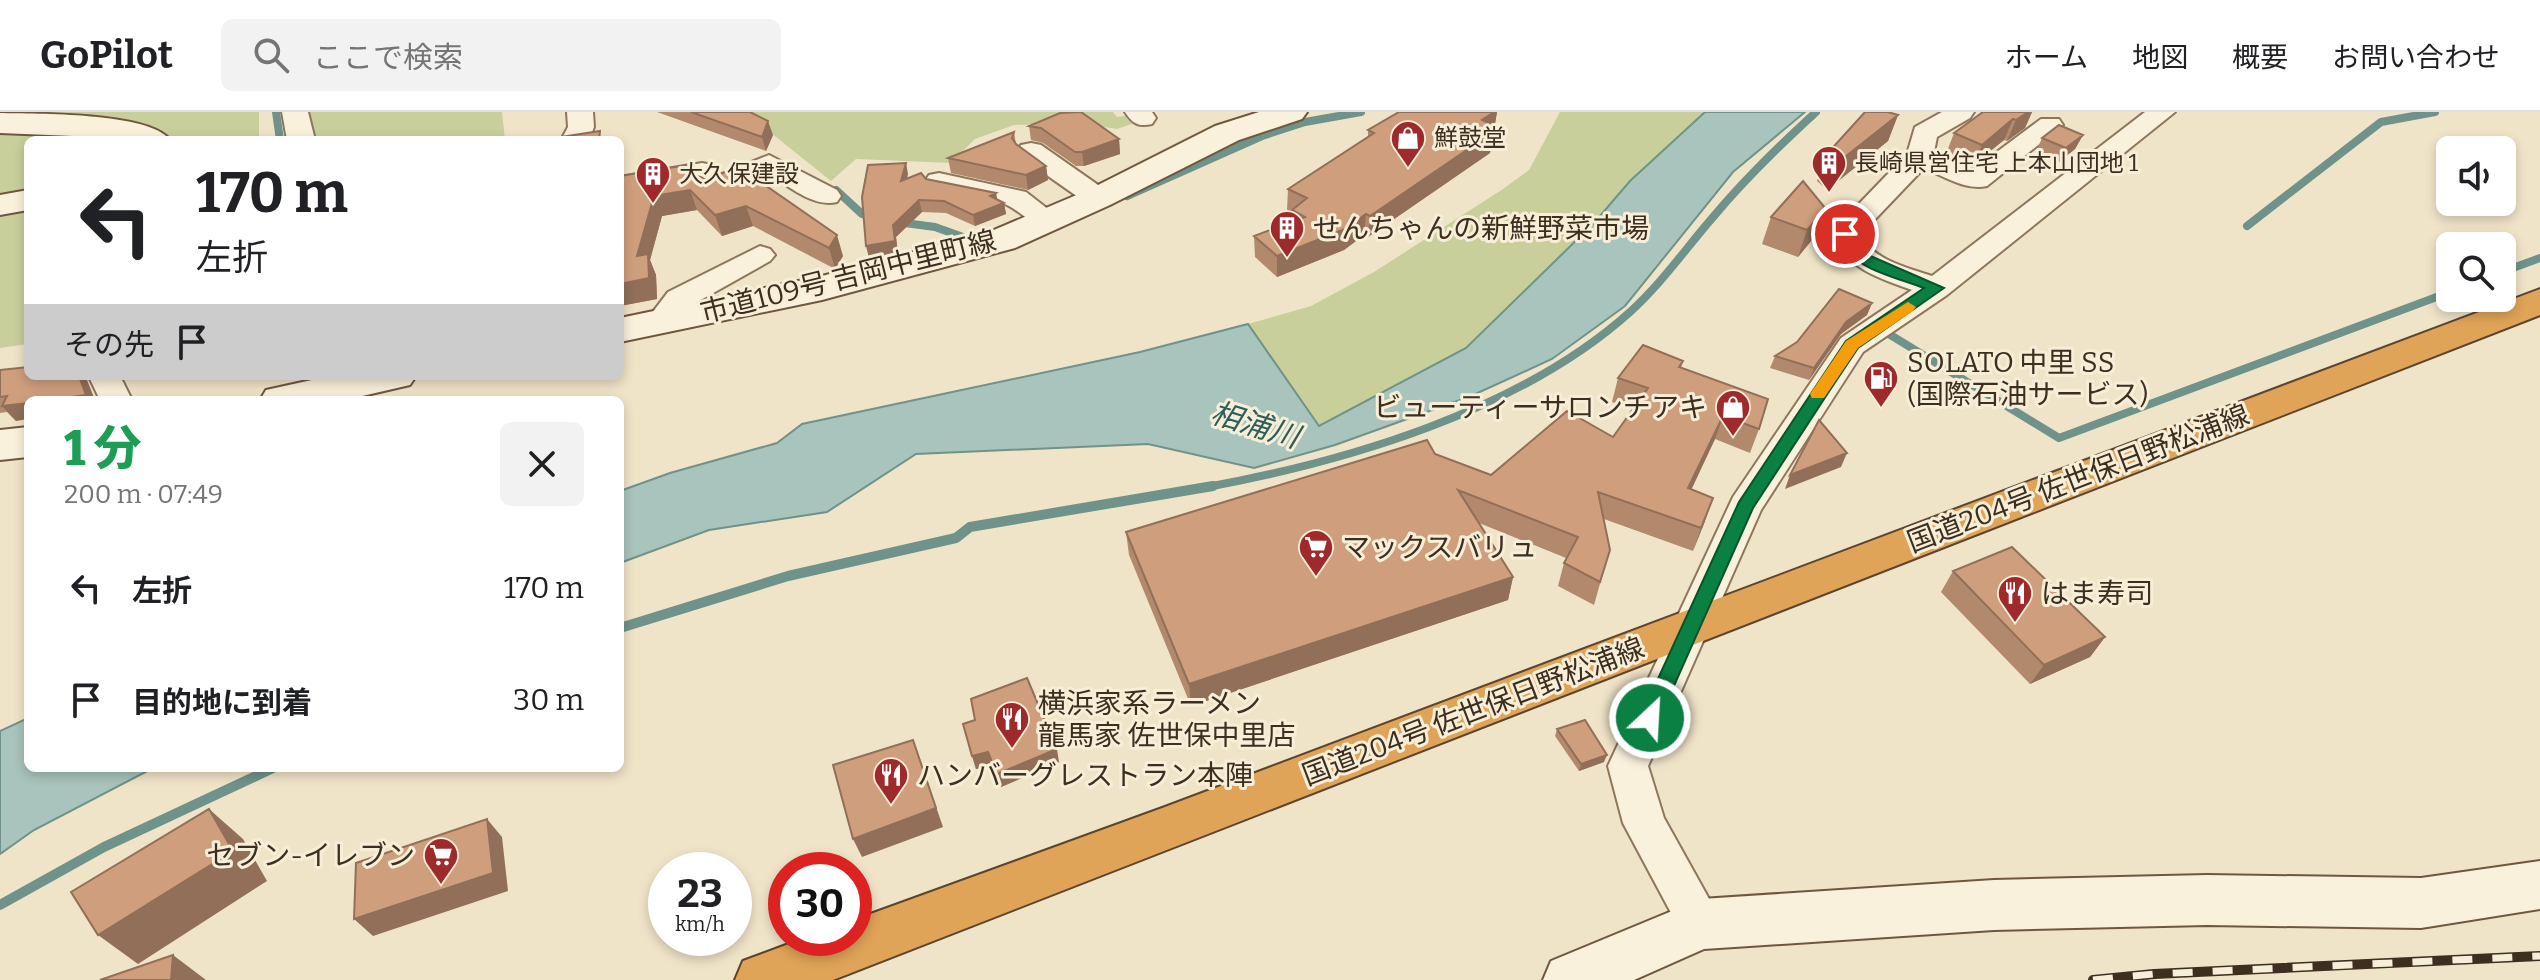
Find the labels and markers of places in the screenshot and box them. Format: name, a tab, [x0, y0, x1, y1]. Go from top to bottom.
shop icon: 鮮鼓堂	[1389, 119, 1427, 169]
place label: 鮮鼓堂	[1434, 124, 1506, 152]
building icon: 長崎県営住宅 上本山団地 1	[1810, 144, 1848, 194]
place label: 長崎県営住宅 上本山団地 1	[1855, 149, 2139, 177]
building icon: 大久保建設	[634, 155, 672, 205]
place label: 大久保建設	[679, 160, 799, 188]
pin	[1811, 200, 1879, 268]
building icon: せんちゃんの新鮮野菜市場	[1268, 209, 1306, 259]
place label: せんちゃんの新鮮野菜市場	[1313, 212, 1649, 245]
place label: SOLATO 中里 SS (国際石油サービス)	[1907, 346, 2148, 411]
fuel station icon: SOLATO 中里 SS (国際石油サービス)	[1862, 359, 1900, 409]
shop icon: ビューティーサロンチアキ	[1714, 388, 1752, 438]
place label: ビューティーサロンチアキ	[1373, 391, 1707, 424]
supermarket icon: マックスバリュ	[1297, 528, 1335, 578]
place label: マックスバリュ	[1342, 531, 1537, 564]
restaurant icon: はま寿司	[1996, 574, 2034, 624]
place label: はま寿司	[2041, 577, 2153, 610]
place label: 横浜家系ラーメン 龍馬家 佐世保中里店	[1038, 687, 1296, 752]
restaurant icon: 横浜家系ラーメン 龍馬家 佐世保中里店	[993, 700, 1031, 750]
restaurant icon: ハンバーグレストラン本陣	[872, 756, 910, 806]
place label: ハンバーグレストラン本陣	[917, 759, 1253, 792]
supermarket icon: セブン-イレブン	[422, 836, 460, 886]
place label: セブン-イレブン	[206, 839, 415, 872]

